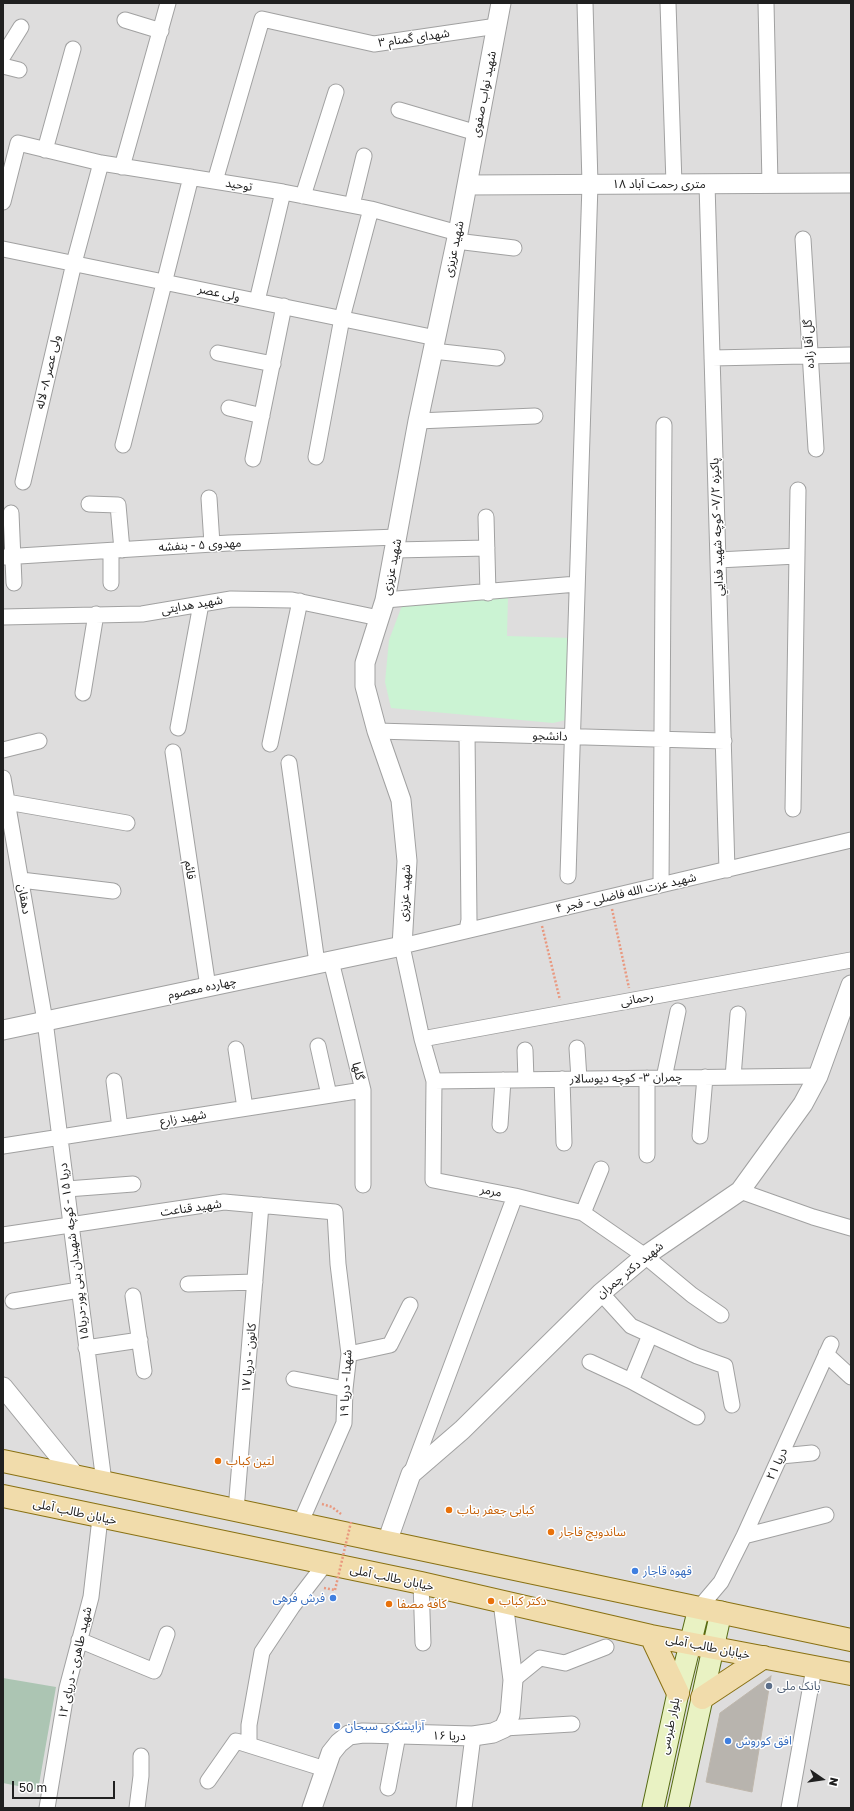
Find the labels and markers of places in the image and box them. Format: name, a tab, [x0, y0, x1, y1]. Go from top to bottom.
place label: لتین کباب	[226, 1454, 274, 1468]
marker: لتین کباب	[213, 1456, 223, 1466]
place label: کبابی جعفر بناب	[457, 1503, 534, 1517]
marker: کبابی جعفر بناب	[444, 1505, 454, 1515]
place label: ساندویچ قاجار	[559, 1525, 626, 1539]
marker: ساندویچ قاجار	[546, 1527, 556, 1537]
place label: قهوه قاجار	[643, 1564, 692, 1578]
marker: قهوه قاجار	[630, 1566, 640, 1576]
place label: فرش فرهی	[272, 1591, 325, 1605]
marker: فرش فرهی	[328, 1593, 338, 1603]
place label: دكتر كباب	[499, 1594, 546, 1608]
marker: دكتر كباب	[486, 1596, 496, 1606]
place label: کافه مصفا	[397, 1597, 447, 1611]
marker: کافه مصفا	[384, 1599, 394, 1609]
place label: بانک ملی	[777, 1679, 820, 1693]
marker: بانک ملی	[764, 1681, 774, 1691]
place label: آرایشکری سبحان	[345, 1719, 424, 1733]
marker: آرایشکری سبحان	[332, 1721, 342, 1731]
place label: افق کوروش	[736, 1734, 792, 1748]
marker: افق کوروش	[723, 1736, 733, 1746]

